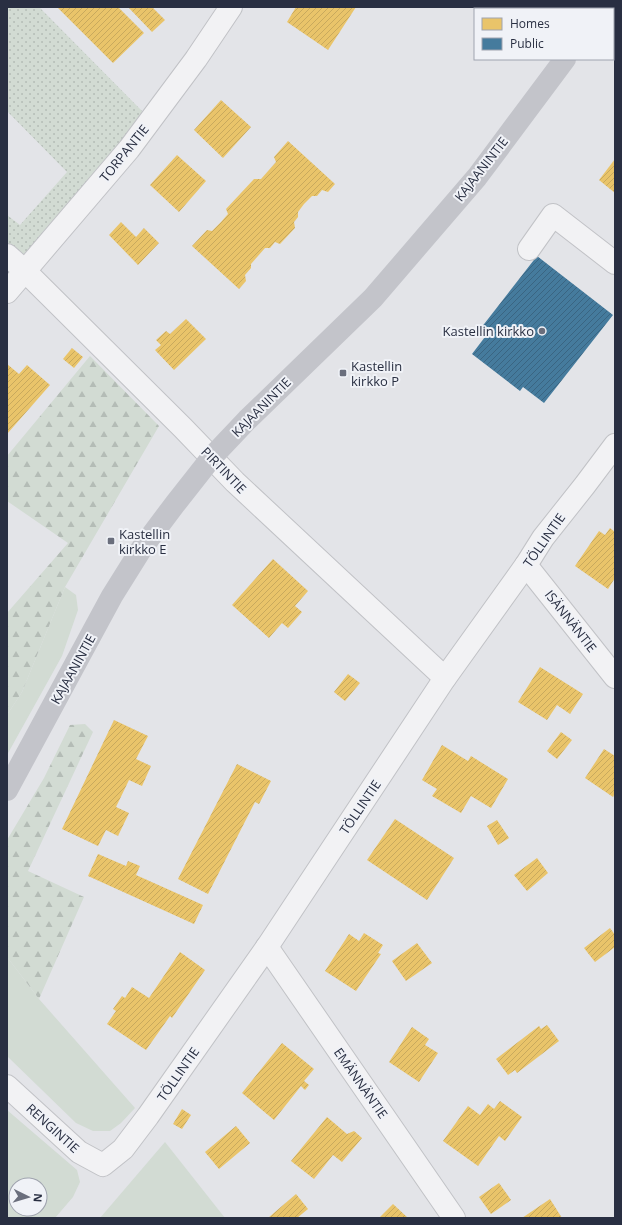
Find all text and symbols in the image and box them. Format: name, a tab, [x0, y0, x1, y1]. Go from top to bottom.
legend	[474, 8, 614, 60]
text: Homes	[510, 15, 550, 32]
text: Public	[510, 35, 544, 52]
street label: TORPANTIE	[95, 120, 153, 186]
street label: KAJAANINTIE	[450, 133, 512, 205]
place label: Kastellin kirkko	[443, 322, 534, 340]
marker: Kastellin kirkko	[537, 326, 547, 336]
place label: Kastellin kirkko P	[351, 357, 402, 390]
marker: Kastellin kirkko P	[338, 368, 348, 378]
street label: KAJAANINTIE	[227, 373, 295, 441]
street label: PIRTINTIE	[197, 443, 251, 497]
street label: TÖLLINTIE	[519, 509, 569, 571]
place label: Kastellin kirkko E	[119, 525, 170, 558]
marker: Kastellin kirkko E	[106, 536, 116, 546]
street label: ISÄNNÄNTIE	[541, 586, 601, 656]
street label: KAJAANINTIE	[46, 631, 100, 707]
street label: TÖLLINTIE	[335, 776, 385, 838]
street label: TÖLLINTIE	[153, 1043, 203, 1105]
street label: EMÄNNÄNTIE	[330, 1044, 392, 1122]
street label: RENGINTIE	[22, 1099, 84, 1157]
north arrow	[8, 1177, 48, 1217]
text: N	[31, 1193, 46, 1203]

